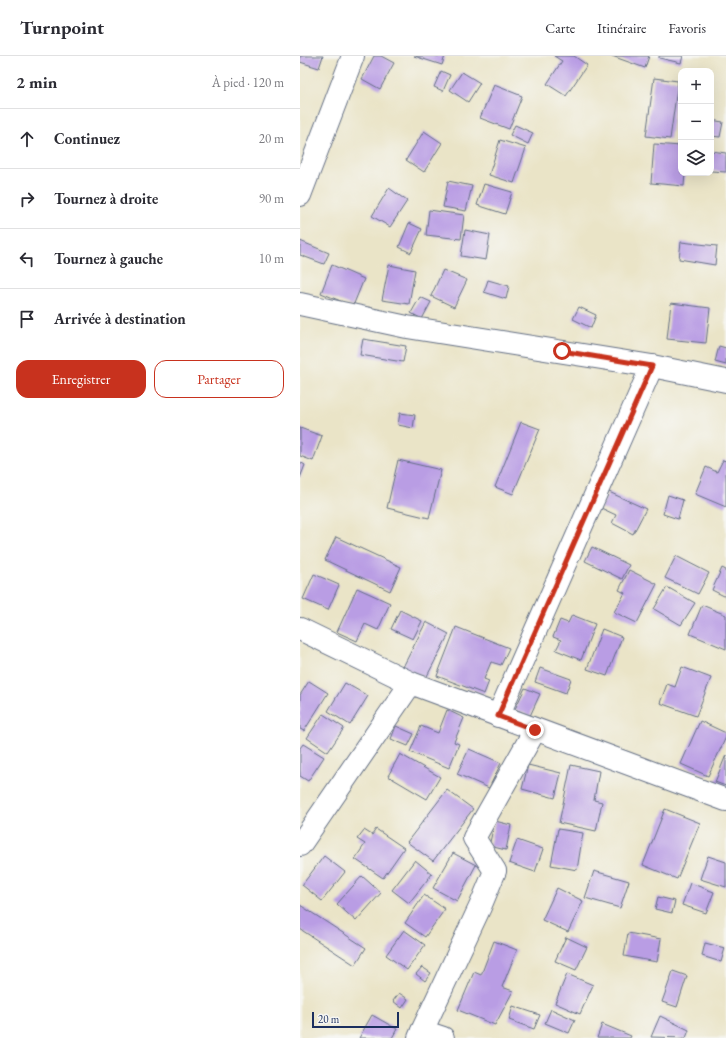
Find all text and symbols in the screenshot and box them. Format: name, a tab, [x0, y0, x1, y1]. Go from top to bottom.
text: Turnpoint	[20, 15, 104, 40]
text: Carte	[545, 19, 575, 37]
text: Itinéraire	[597, 19, 647, 37]
text: Favoris	[669, 19, 706, 37]
map controls	[678, 68, 714, 176]
button: +	[678, 68, 714, 104]
text: 2 min	[16, 71, 57, 93]
text: À pied · 120 m	[212, 74, 284, 91]
button: −	[678, 104, 714, 140]
icon: ahead	[16, 128, 38, 150]
text: Continuez	[54, 129, 120, 148]
text: 20 m	[259, 130, 284, 147]
button: layers	[678, 140, 714, 176]
icon: right	[16, 188, 38, 210]
text: Tournez à droite	[54, 189, 158, 208]
text: 90 m	[259, 190, 284, 207]
icon: left	[16, 248, 38, 270]
text: Tournez à gauche	[54, 249, 163, 268]
text: 10 m	[259, 250, 284, 267]
icon: arrive	[16, 308, 38, 330]
text: Arrivée à destination	[54, 309, 186, 328]
route start	[553, 342, 571, 360]
button: Enregistrer	[16, 360, 146, 398]
button: Partager	[154, 360, 284, 398]
route end	[526, 721, 544, 739]
scale bar	[312, 1010, 399, 1029]
text: 20 m	[318, 1012, 339, 1026]

